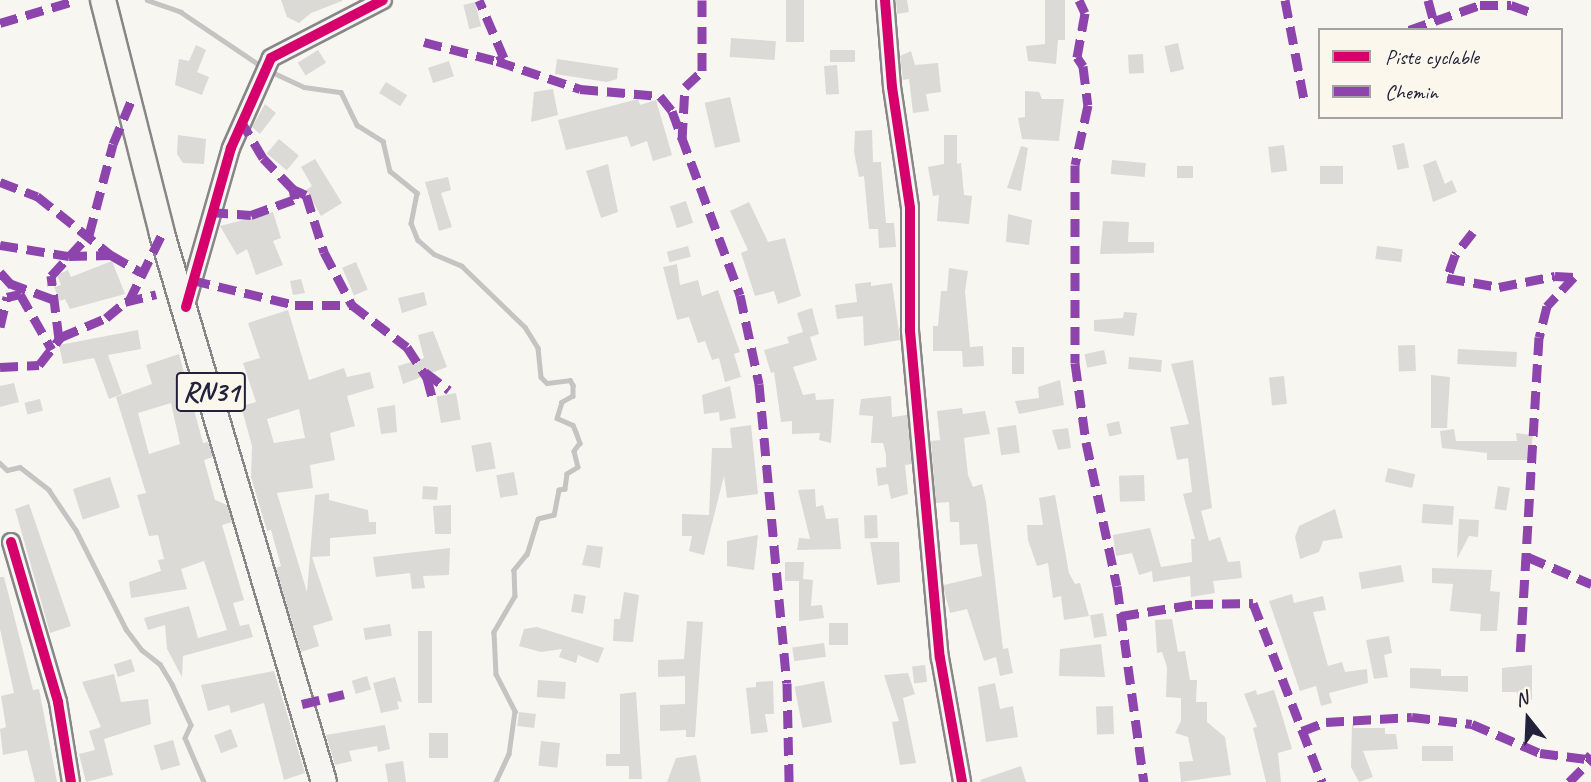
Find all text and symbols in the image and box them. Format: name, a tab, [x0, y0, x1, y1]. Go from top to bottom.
legend	[1318, 28, 1563, 119]
text: Piste cyclable	[1385, 44, 1479, 70]
text: Chemin	[1385, 79, 1438, 105]
road number: RN31	[174, 368, 248, 416]
north arrow	[1493, 684, 1563, 754]
text: N	[1512, 686, 1531, 712]

